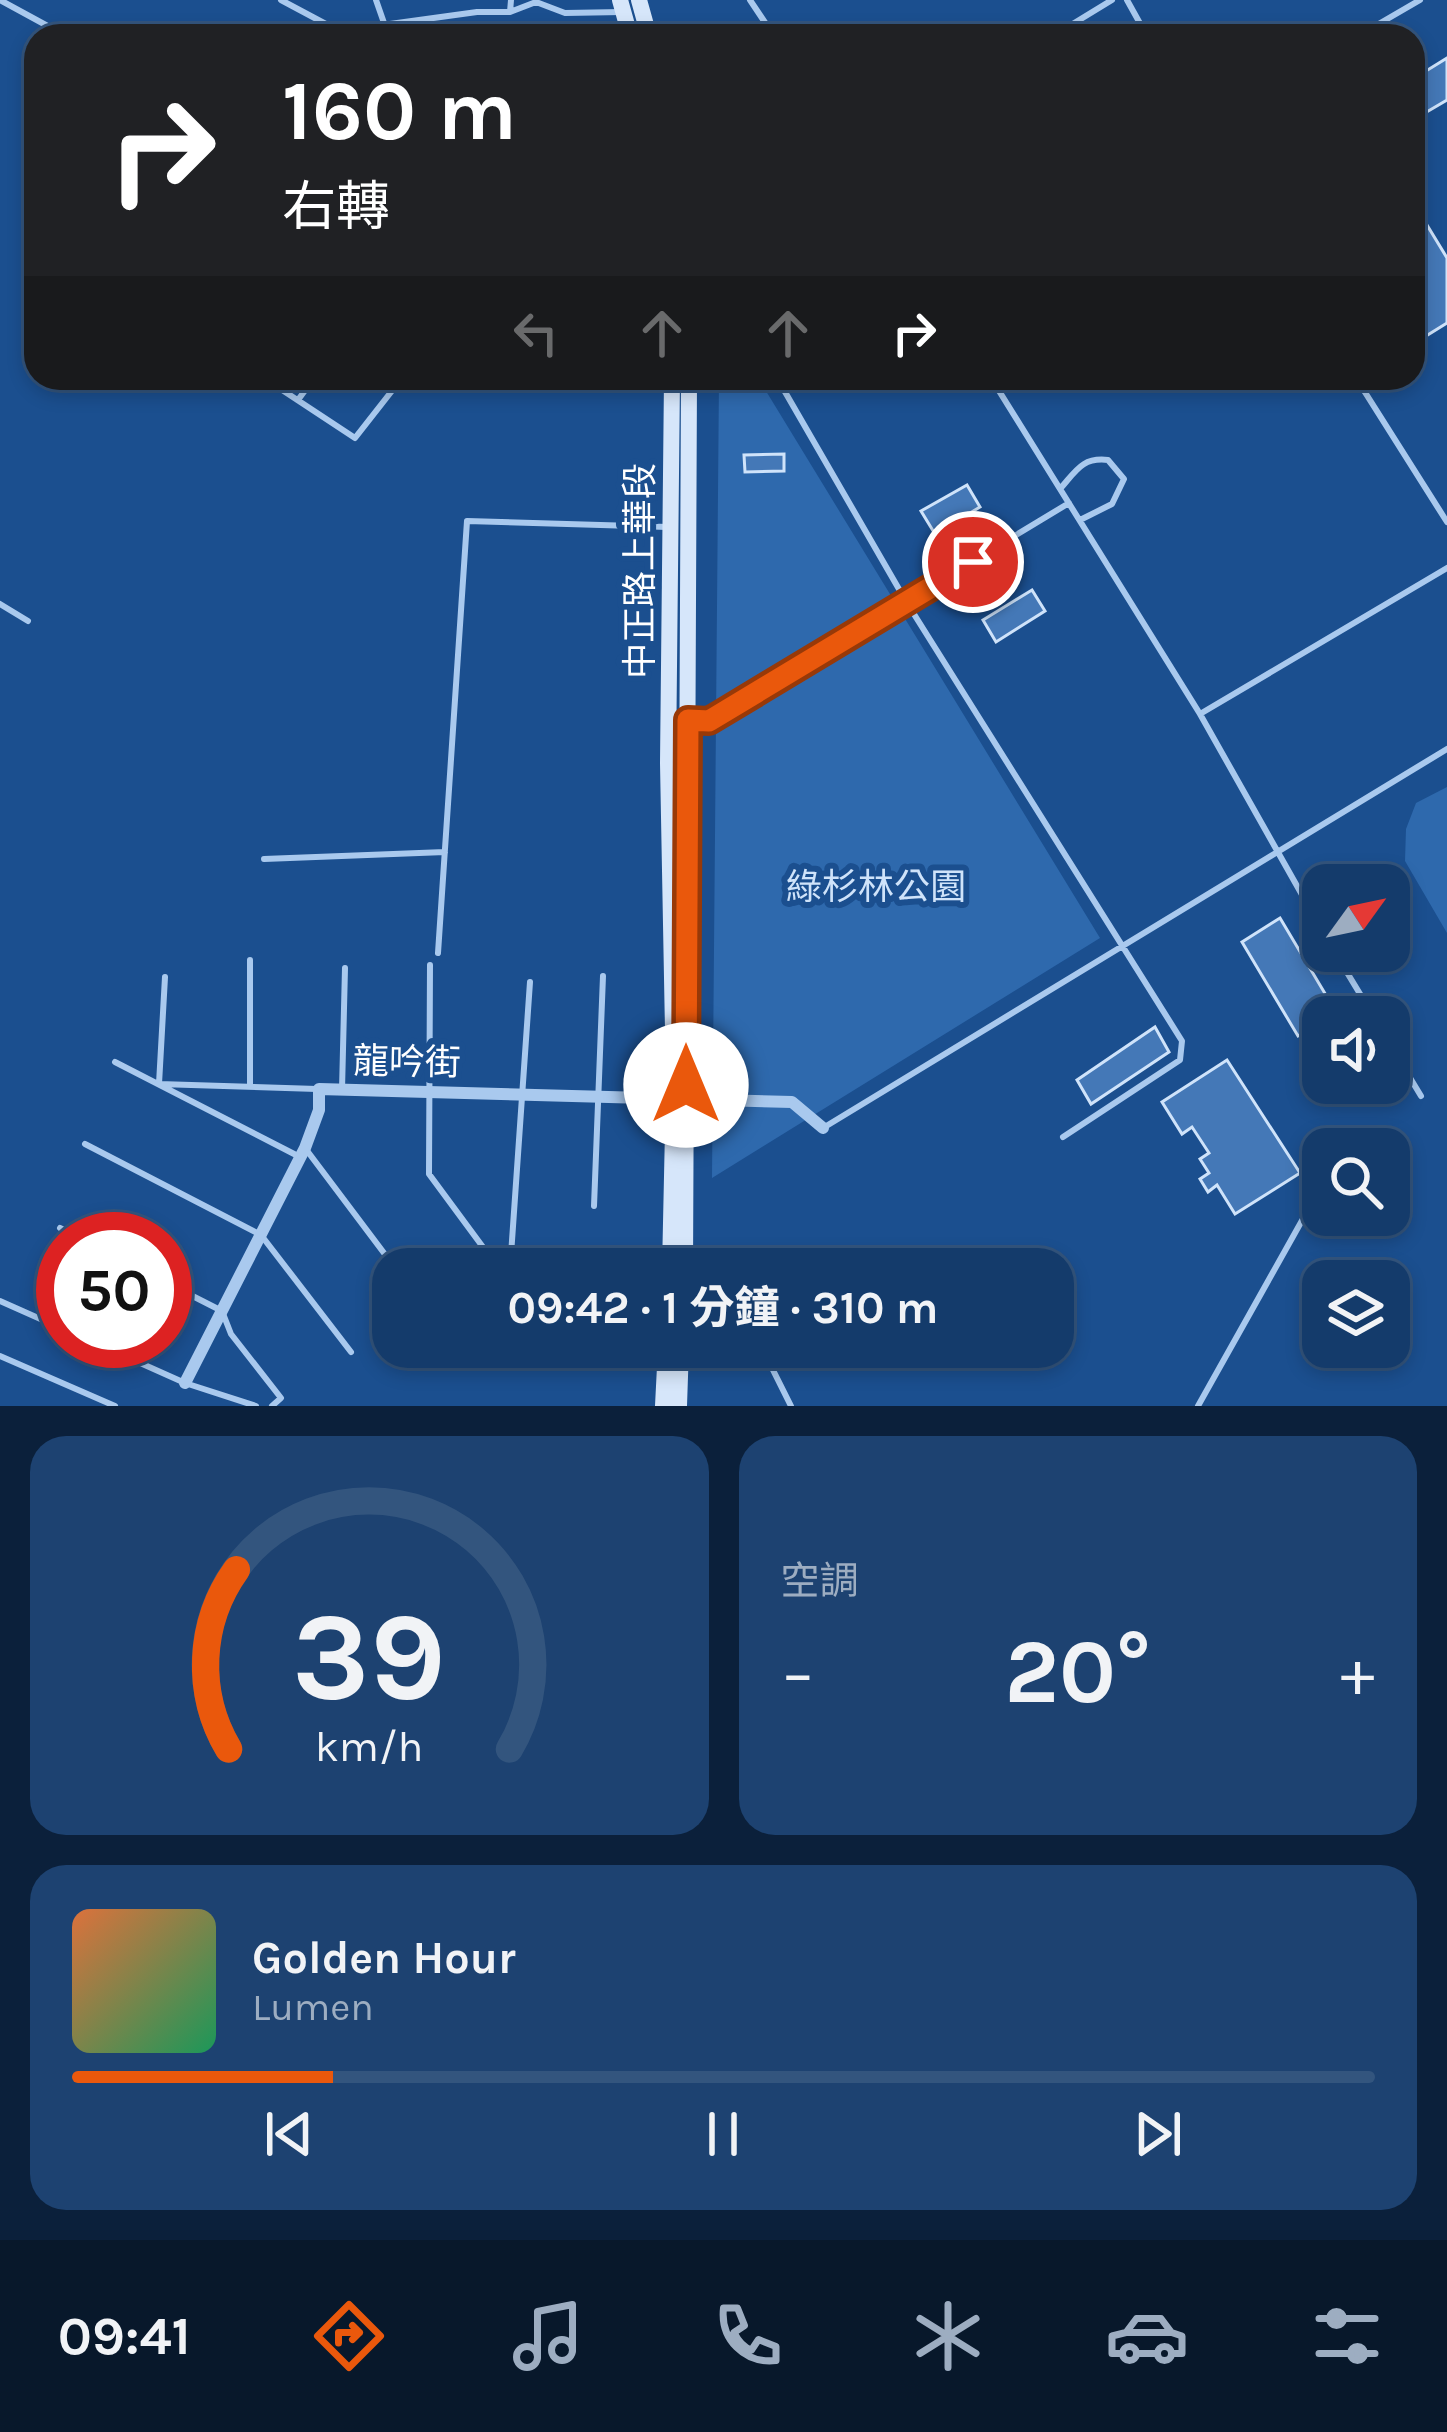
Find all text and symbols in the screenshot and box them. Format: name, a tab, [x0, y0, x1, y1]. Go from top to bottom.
text: 160 m	[282, 62, 517, 160]
icon: right	[84, 72, 240, 228]
text: 右轉	[282, 175, 390, 239]
icon: left	[503, 300, 569, 366]
icon: ahead	[629, 300, 695, 366]
icon: ahead	[755, 300, 821, 366]
icon: right	[881, 300, 947, 366]
street label: 中正路上華段	[619, 463, 661, 679]
pin	[922, 511, 1024, 613]
icon: arrive	[940, 529, 1006, 595]
north arrow	[1302, 864, 1410, 972]
map controls	[1302, 864, 1410, 1368]
park label: 綠杉林公園	[786, 866, 966, 908]
button: sound	[1302, 996, 1410, 1104]
position arrow	[623, 1022, 749, 1148]
street label: 龍吟街	[353, 1040, 461, 1084]
button: search	[1302, 1128, 1410, 1236]
speed limit sign: 50	[36, 1212, 192, 1368]
button: layers	[1302, 1260, 1410, 1368]
text: 09:42 · 1 分鐘 · 310 m	[508, 1282, 938, 1334]
text: 空調	[781, 1558, 859, 1604]
text: 39	[292, 1584, 446, 1729]
text: 20°	[1005, 1619, 1151, 1725]
text: −	[781, 1634, 815, 1712]
text: +	[1340, 1634, 1375, 1712]
text: km/h	[315, 1721, 424, 1771]
text: Golden Hour	[252, 1932, 516, 1984]
text: Lumen	[252, 1984, 374, 2030]
icon: previous	[256, 2101, 322, 2167]
icon: pause	[690, 2101, 756, 2167]
icon: next	[1125, 2101, 1191, 2167]
icon: directions	[307, 2294, 391, 2378]
icon: music	[506, 2294, 590, 2378]
icon: phone	[706, 2294, 790, 2378]
icon: climate	[906, 2294, 990, 2378]
icon: car	[1105, 2294, 1189, 2378]
icon: filters	[1305, 2294, 1389, 2378]
text: 09:41	[58, 2304, 191, 2368]

